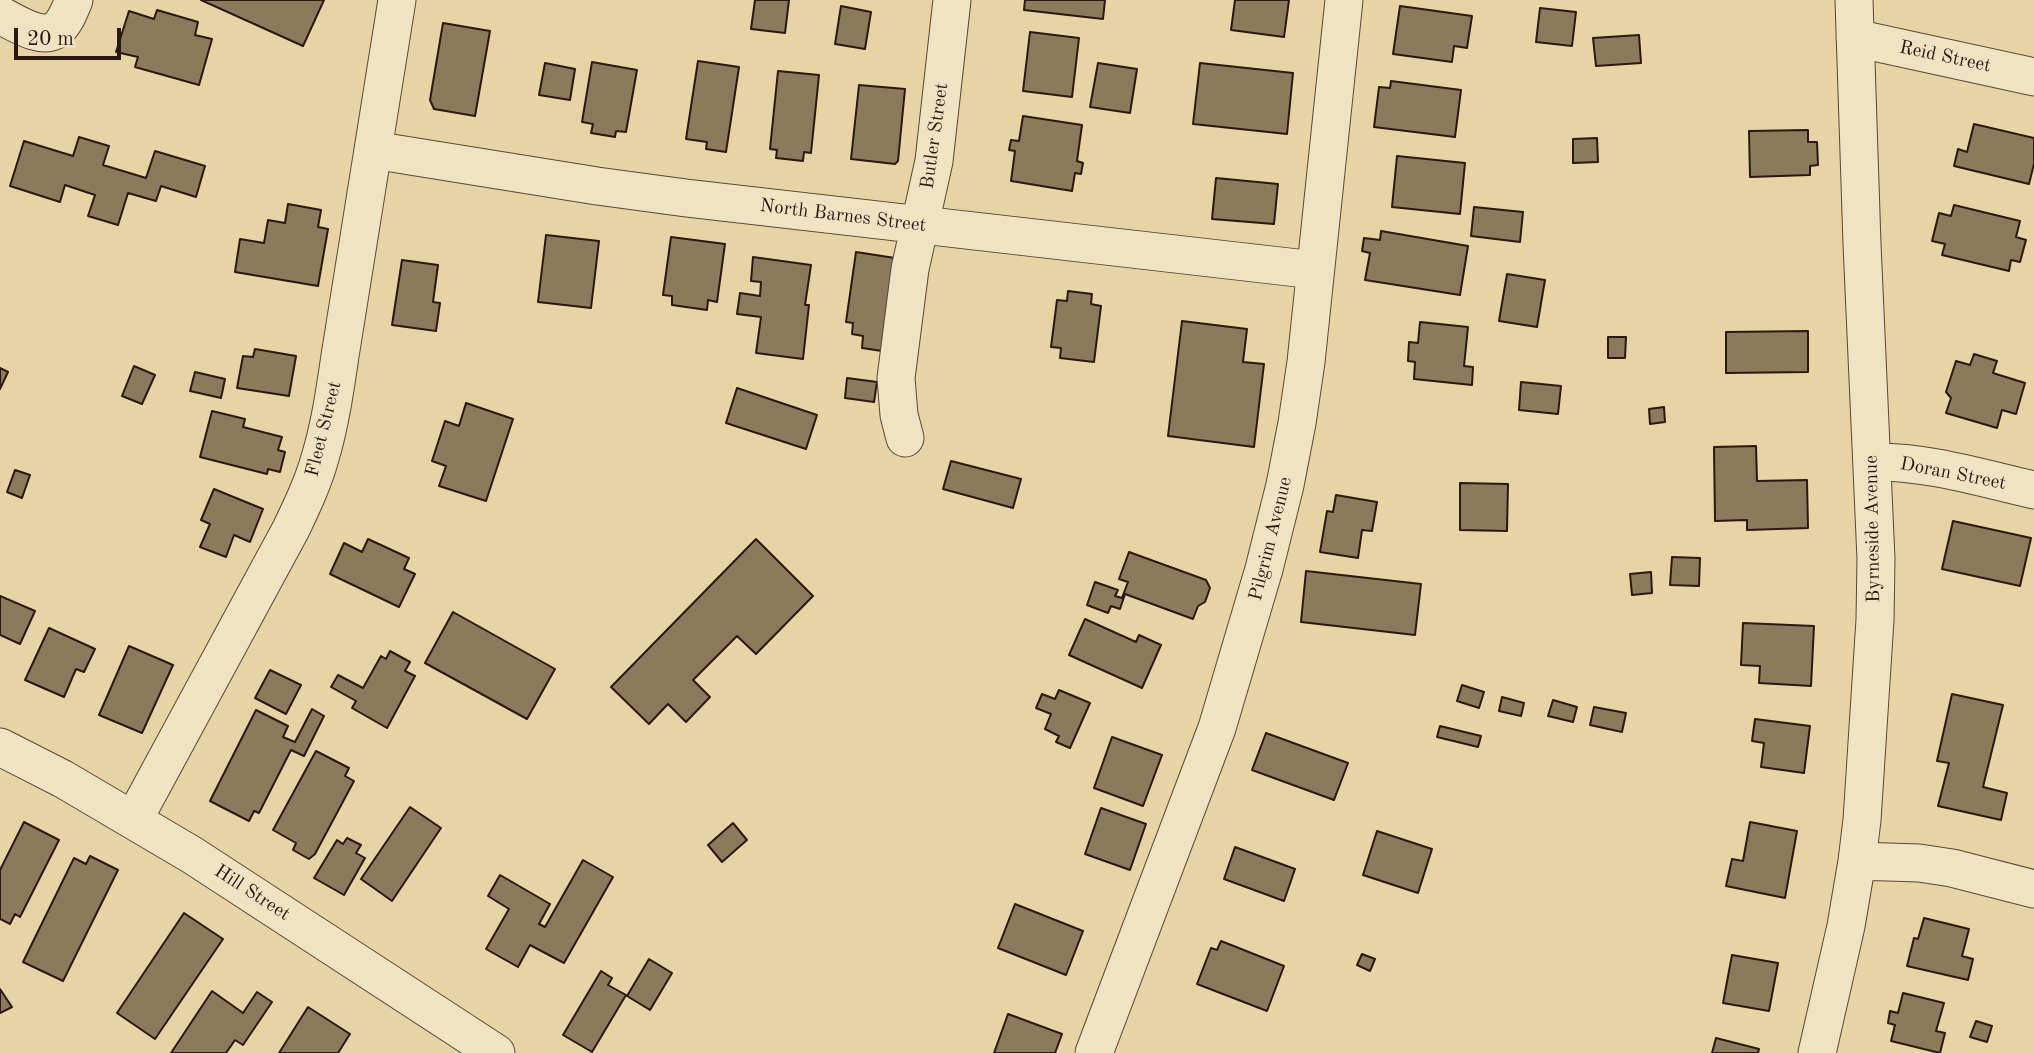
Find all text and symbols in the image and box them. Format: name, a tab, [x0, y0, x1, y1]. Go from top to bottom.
scale bar	[18, 14, 124, 58]
text: 20 m	[27, 29, 74, 50]
street label: Reid Street	[1897, 36, 1993, 78]
street label: Butler Street	[916, 81, 954, 191]
street label: North Barnes Street	[759, 194, 927, 238]
street label: Fleet Street	[301, 379, 347, 479]
street label: Doran Street	[1898, 453, 2008, 495]
street label: Byrneside Avenue	[1860, 455, 1886, 603]
street label: Pilgrim Avenue	[1245, 475, 1297, 603]
street label: Hill Street	[210, 860, 294, 926]

